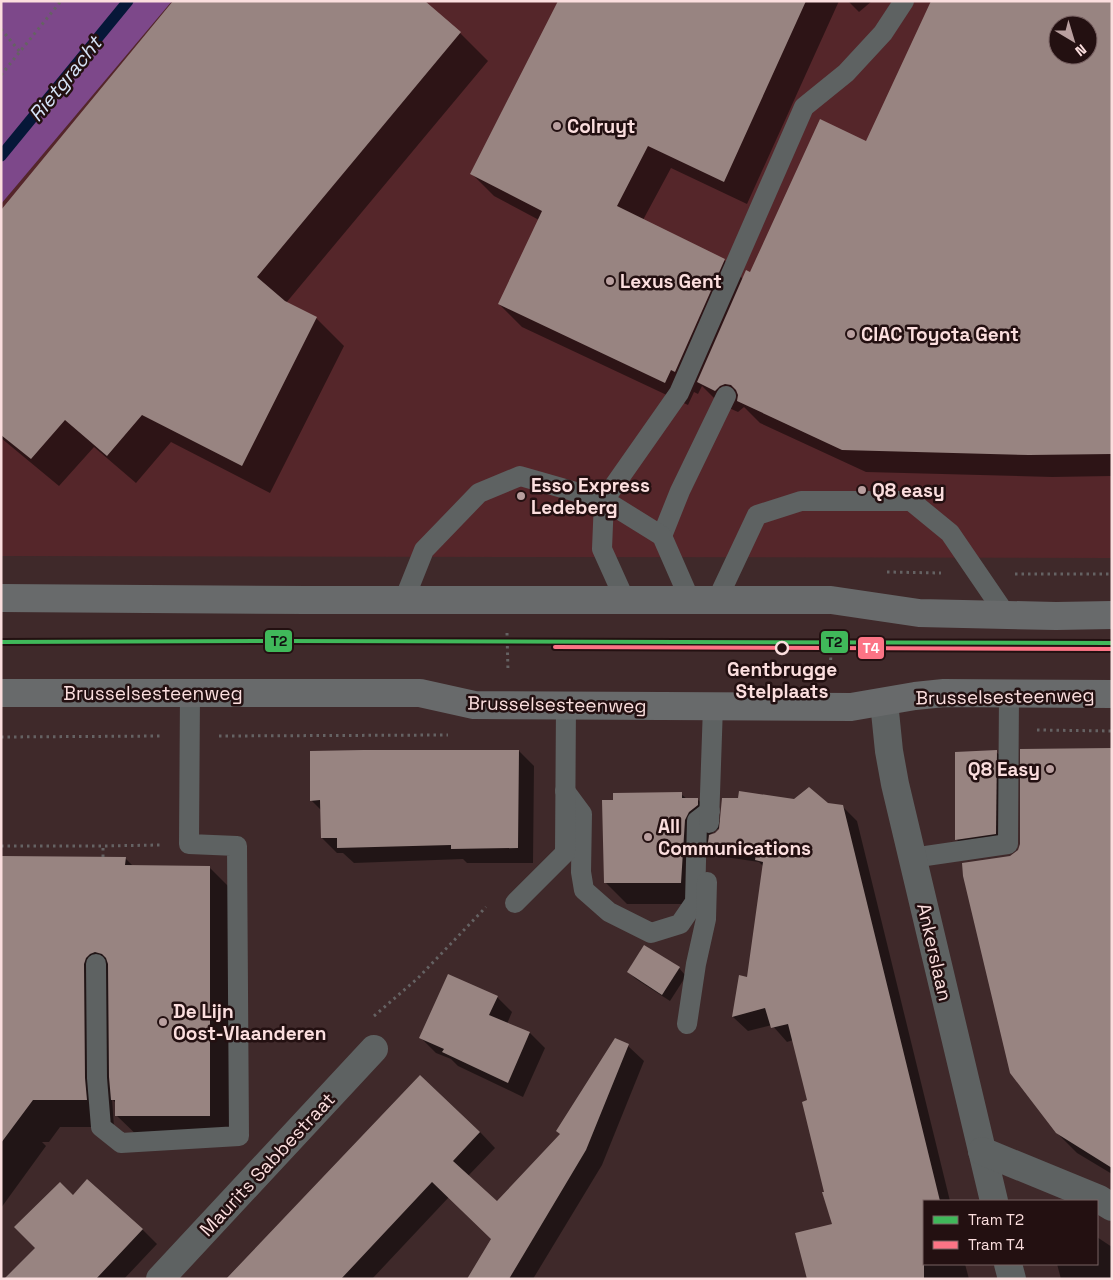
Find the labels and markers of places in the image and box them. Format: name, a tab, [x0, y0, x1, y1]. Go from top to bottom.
place label: Colruyt	[567, 114, 636, 139]
marker: Colruyt	[551, 120, 563, 132]
place label: Lexus Gent	[620, 269, 722, 294]
marker: Lexus Gent	[604, 275, 616, 287]
place label: CIAC Toyota Gent	[861, 322, 1019, 347]
marker: CIAC Toyota Gent	[845, 328, 857, 340]
place label: Esso Express Ledeberg	[531, 473, 650, 520]
place label: Q8 easy	[872, 478, 945, 503]
marker: Q8 easy	[856, 484, 868, 496]
marker: Esso Express Ledeberg	[515, 490, 527, 502]
marker: Gentbrugge Stelplaats	[775, 641, 789, 655]
place label: Gentbrugge Stelplaats	[727, 657, 837, 704]
place label: Q8 Easy	[968, 757, 1040, 782]
marker: Q8 Easy	[1044, 763, 1056, 775]
place label: All Communications	[658, 814, 811, 861]
marker: All Communications	[642, 831, 654, 843]
place label: De Lijn Oost-Vlaanderen	[173, 999, 326, 1046]
marker: De Lijn Oost-Vlaanderen	[157, 1016, 169, 1028]

